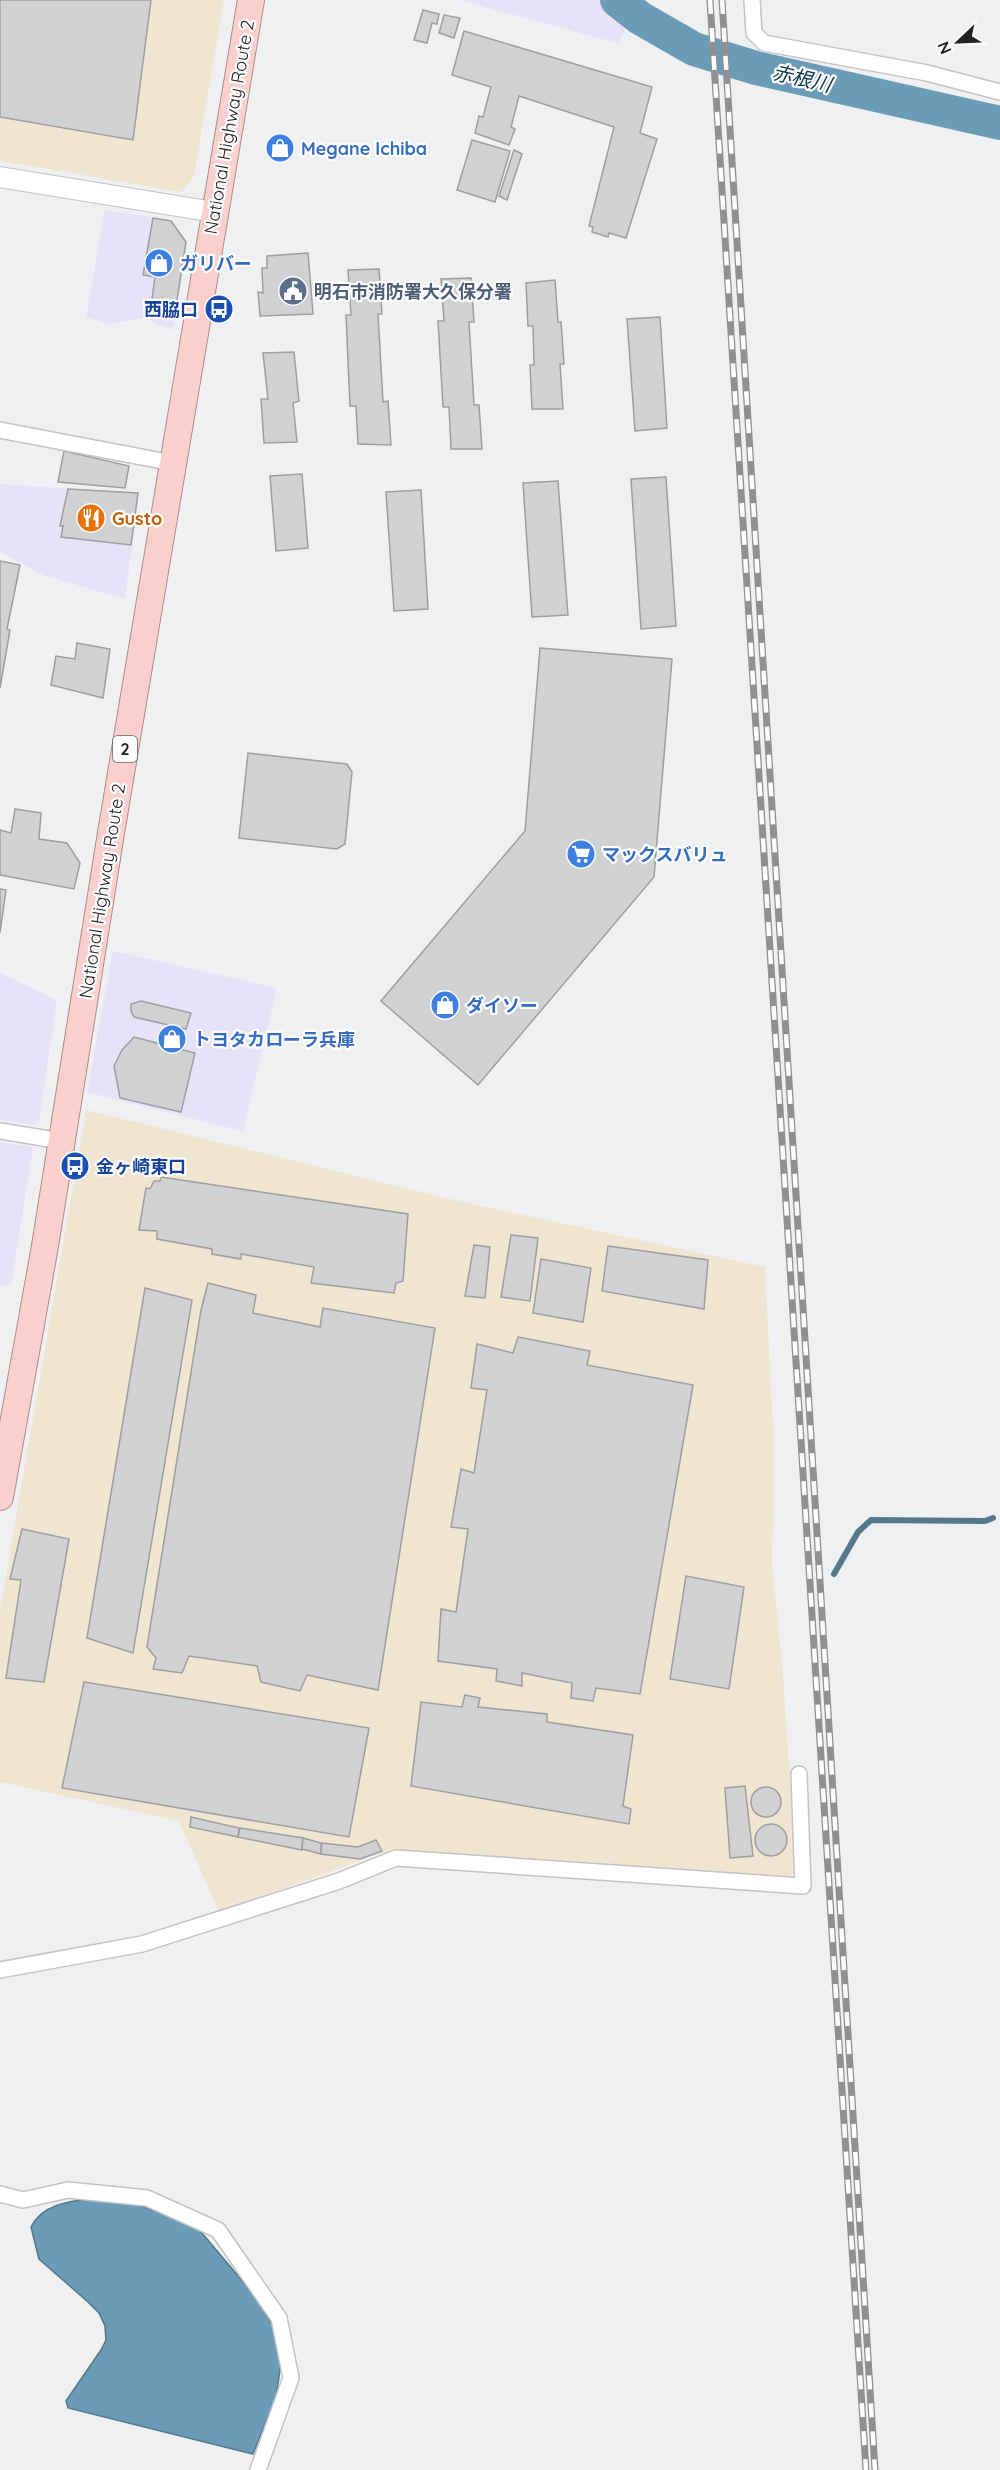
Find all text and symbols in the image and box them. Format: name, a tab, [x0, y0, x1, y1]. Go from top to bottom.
north arrow	[928, 12, 988, 72]
street label: National Highway Route 2	[199, 18, 259, 236]
text: N	[933, 39, 956, 57]
water label: 赤根川	[770, 59, 836, 97]
shop icon: Megane Ichiba	[264, 132, 296, 164]
place label: Megane Ichiba	[301, 137, 427, 160]
shop icon: ガリバー	[143, 247, 175, 279]
place label: ガリバー	[180, 252, 252, 275]
public building icon: 明石市消防署大久保分署	[277, 275, 309, 307]
place label: 明石市消防署大久保分署	[314, 280, 512, 303]
bus stop icon: 西脇口	[203, 293, 235, 325]
place label: 西脇口	[144, 298, 198, 321]
restaurant icon: Gusto	[75, 502, 107, 534]
place label: Gusto	[112, 507, 162, 530]
road number: 2	[113, 736, 137, 762]
street label: National Highway Route 2	[74, 782, 130, 1000]
supermarket icon: マックスバリュ	[565, 838, 597, 870]
place label: マックスバリュ	[602, 843, 727, 866]
shop icon: ダイソー	[429, 989, 461, 1021]
place label: ダイソー	[466, 994, 538, 1017]
shop icon: トヨタカローラ兵庫	[156, 1023, 188, 1055]
place label: トヨタカローラ兵庫	[193, 1028, 355, 1051]
bus stop icon: 金ヶ崎東口	[59, 1150, 91, 1182]
place label: 金ヶ崎東口	[96, 1155, 186, 1178]

